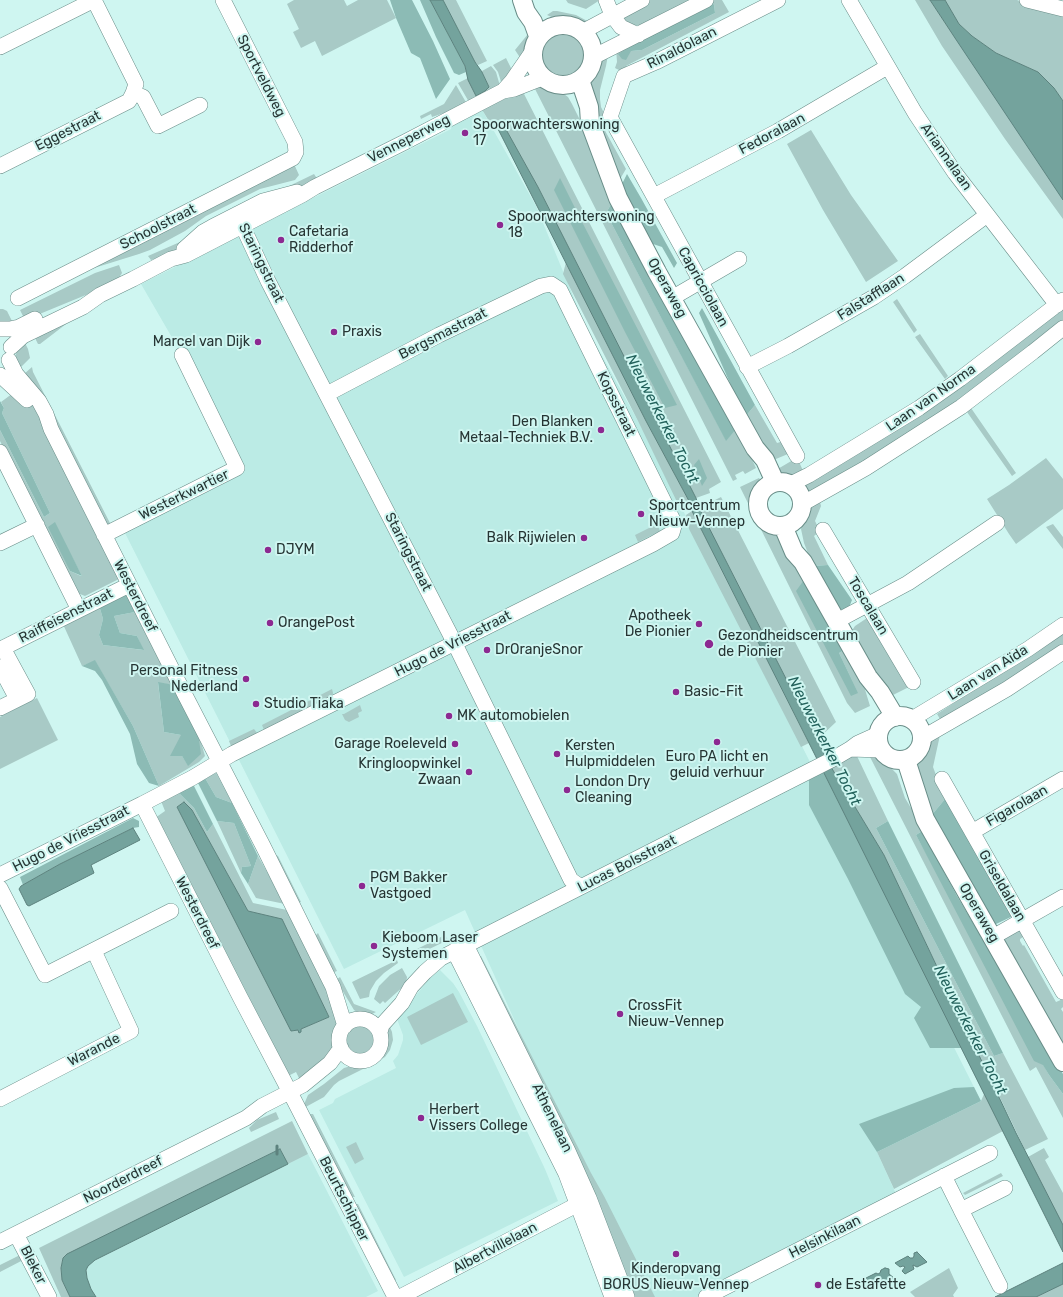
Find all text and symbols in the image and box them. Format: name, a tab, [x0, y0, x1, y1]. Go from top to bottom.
street label: Rinaldolaan	[644, 23, 720, 73]
street label: Sportveldweg	[233, 32, 289, 120]
street label: Eggestraat	[32, 107, 104, 155]
street label: Fedoralaan	[736, 110, 808, 158]
street label: Venneperweg	[365, 111, 453, 167]
place label: Spoorwachterswoning 17	[473, 117, 620, 150]
street label: Ariannalaan	[917, 120, 975, 194]
marker: Spoorwachterswoning 17	[460, 128, 470, 138]
street label: Schoolstraat	[117, 201, 199, 253]
place label: Spoorwachterswoning 18	[508, 209, 655, 242]
marker: Spoorwachterswoning 18	[495, 220, 505, 230]
street label: Staringstraat	[235, 221, 287, 305]
place label: Cafetaria Ridderhof	[289, 224, 353, 256]
marker: Cafetaria Ridderhof	[276, 235, 286, 245]
street label: Capricciolaan	[674, 244, 732, 330]
street label: Operaweg	[644, 255, 690, 321]
street label: Falstafflaan	[834, 270, 908, 324]
street label: Bergsmastraat	[396, 305, 490, 363]
place label: Praxis	[342, 324, 382, 340]
marker: Praxis	[329, 327, 339, 337]
place label: Marcel van Dijk	[153, 334, 250, 350]
marker: Marcel van Dijk	[253, 337, 263, 347]
water label: Nieuwerkerker Tocht	[622, 351, 702, 487]
street label: Laan van Norma	[883, 361, 979, 435]
street label: Kopsstraat	[593, 369, 639, 439]
place label: Den Blanken Metaal-Techniek B.V.	[459, 414, 593, 446]
marker: Den Blanken Metaal-Techniek B.V.	[596, 425, 606, 435]
street label: Westerkwartier	[136, 466, 232, 524]
place label: Sportcentrum Nieuw-Vennep	[649, 498, 745, 530]
marker: Sportcentrum Nieuw-Vennep	[636, 509, 646, 519]
street label: Staringstraat	[381, 510, 435, 594]
place label: Balk Rijwielen	[487, 530, 576, 546]
marker: Balk Rijwielen	[579, 533, 589, 543]
place label: DJYM	[276, 542, 315, 558]
marker: DJYM	[263, 545, 273, 555]
street label: Westerdreef	[110, 557, 160, 635]
street label: Toscalaan	[844, 574, 892, 638]
street label: Raiffeisenstraat	[16, 585, 116, 647]
street label: Hugo de Vriesstraat	[392, 607, 514, 681]
place label: Apotheek De Pionier	[625, 608, 691, 640]
place label: OrangePost	[278, 615, 355, 631]
marker: OrangePost	[265, 618, 275, 628]
marker: Apotheek De Pionier	[694, 619, 704, 629]
place label: Gezondheidscentrum de Pionier	[718, 628, 858, 660]
marker: Gezondheidscentrum de Pionier	[703, 638, 715, 650]
place label: DrOranjeSnor	[495, 642, 583, 658]
street label: Laan van Aïda	[945, 642, 1031, 704]
marker: DrOranjeSnor	[482, 645, 492, 655]
place label: Personal Fitness Nederland	[130, 663, 238, 696]
water label: Nieuwerkerker Tocht	[784, 673, 864, 809]
marker: Personal Fitness Nederland	[241, 674, 251, 684]
place label: Basic-Fit	[684, 684, 743, 700]
marker: Basic-Fit	[671, 687, 681, 697]
place label: Studio Tiaka	[264, 696, 344, 712]
marker: Studio Tiaka	[251, 699, 261, 709]
place label: MK automobielen	[457, 708, 569, 724]
marker: MK automobielen	[444, 711, 454, 721]
place label: Garage Roeleveld	[334, 736, 447, 752]
marker: Euro PA licht en geluid verhuur	[712, 737, 722, 747]
place label: Kersten Hulpmiddelen	[565, 738, 655, 770]
marker: Garage Roeleveld	[450, 739, 460, 749]
marker: Kersten Hulpmiddelen	[552, 749, 562, 759]
place label: Euro PA licht en geluid verhuur	[666, 749, 768, 782]
place label: Kringloopwinkel Zwaan	[358, 756, 461, 788]
marker: Kringloopwinkel Zwaan	[464, 767, 474, 777]
place label: London Dry Cleaning	[575, 774, 650, 806]
street label: Figarolaan	[983, 782, 1051, 830]
marker: London Dry Cleaning	[562, 785, 572, 795]
street label: Hugo de Vriesstraat	[10, 802, 132, 876]
street label: Lucas Bolsstraat	[575, 832, 679, 896]
street label: Griseldalaan	[975, 847, 1029, 925]
place label: PGM Bakker Vastgoed	[370, 870, 447, 902]
street label: Westerdreef	[172, 874, 222, 952]
street label: Operaweg	[955, 880, 1003, 946]
marker: PGM Bakker Vastgoed	[357, 881, 367, 891]
place label: Kieboom Laser Systemen	[382, 930, 478, 962]
marker: Kieboom Laser Systemen	[369, 941, 379, 951]
water label: Nieuwerkerker Tocht	[930, 962, 1010, 1098]
place label: CrossFit Nieuw-Vennep	[628, 998, 724, 1030]
marker: CrossFit Nieuw-Vennep	[615, 1009, 625, 1019]
street label: Warande	[65, 1030, 123, 1070]
street label: Athenelaan	[528, 1081, 576, 1155]
place label: Herbert Vissers College	[429, 1102, 528, 1134]
marker: Herbert Vissers College	[416, 1113, 426, 1123]
street label: Noorderdreef	[81, 1153, 165, 1207]
street label: Beurtschipper	[315, 1154, 373, 1244]
street label: Helsinkilaan	[786, 1212, 864, 1262]
street label: Albertvillelaan	[450, 1219, 540, 1277]
street label: Bleker	[16, 1243, 50, 1287]
marker: Kinderopvang BORUS Nieuw-Vennep	[671, 1249, 681, 1259]
place label: Kinderopvang BORUS Nieuw-Vennep	[603, 1261, 749, 1294]
place label: de Estafette	[826, 1277, 906, 1293]
marker: de Estafette	[813, 1280, 823, 1290]

